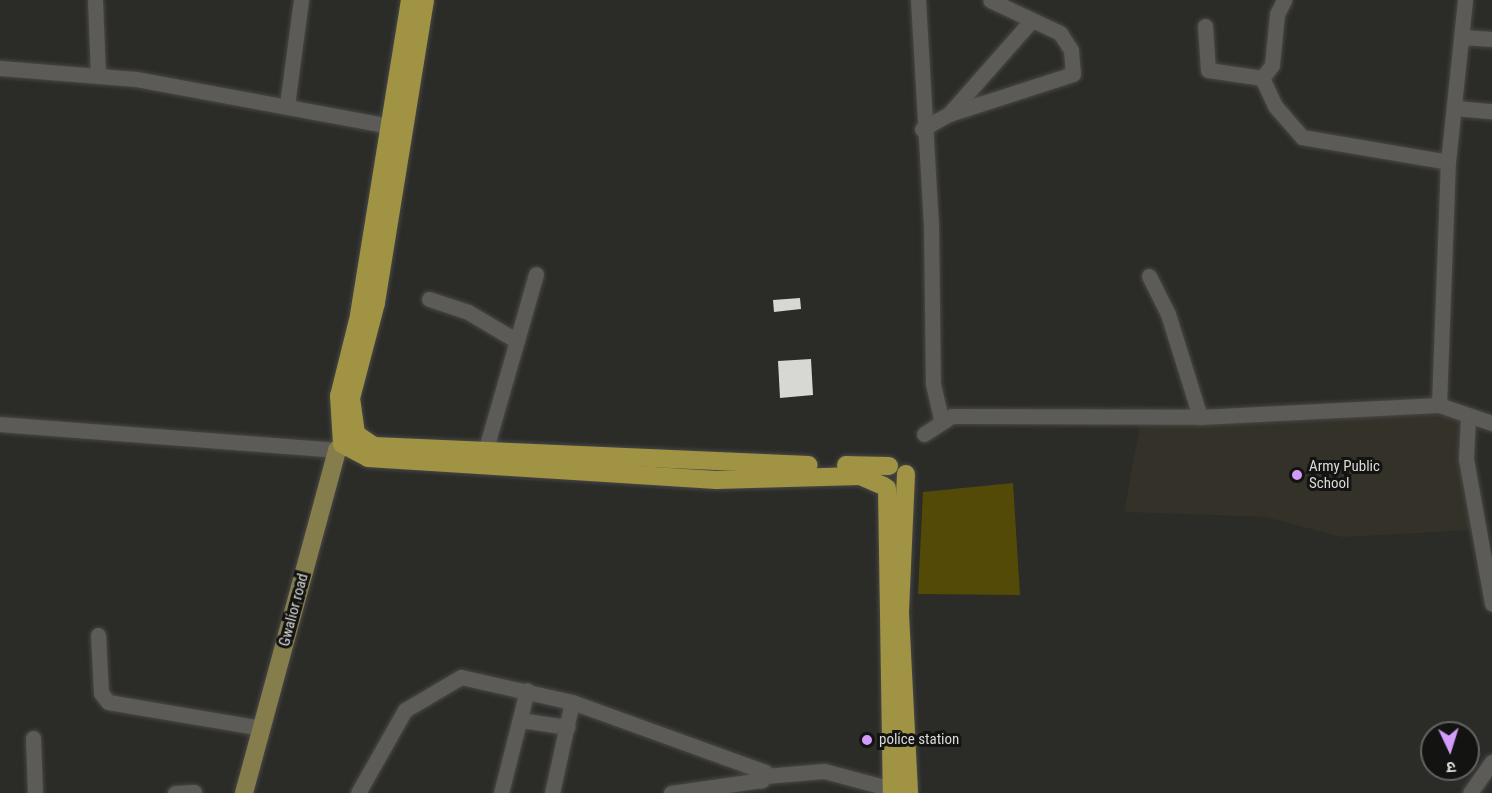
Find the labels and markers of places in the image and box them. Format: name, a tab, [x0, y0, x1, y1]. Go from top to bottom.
place label: Army Public School	[1309, 457, 1380, 492]
marker: Army Public School	[1290, 468, 1304, 482]
place label: police station	[879, 731, 959, 749]
marker: police station	[860, 733, 874, 747]

